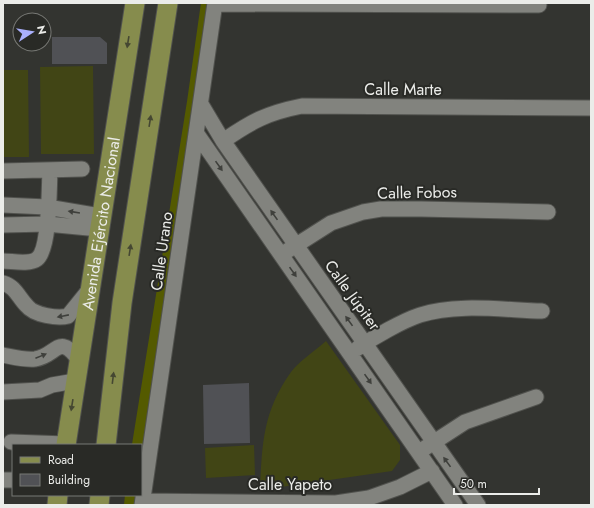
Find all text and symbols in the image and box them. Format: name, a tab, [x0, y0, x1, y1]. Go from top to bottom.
north arrow	[12, 12, 52, 52]
text: N	[33, 24, 51, 36]
one-way arrow	[125, 35, 131, 48]
street label: Calle Marte	[364, 78, 442, 101]
one-way arrow	[147, 115, 153, 127]
street label: Avenida Ejército Nacional	[76, 135, 126, 312]
one-way arrow	[215, 161, 223, 171]
street label: Calle Fobos	[377, 180, 457, 205]
one-way arrow	[68, 209, 80, 215]
one-way arrow	[270, 209, 278, 220]
street label: Calle Urano	[145, 210, 178, 292]
one-way arrow	[127, 244, 133, 256]
street label: Calle Júpiter	[319, 255, 386, 336]
one-way arrow	[289, 267, 297, 278]
one-way arrow	[57, 314, 69, 320]
one-way arrow	[345, 315, 353, 326]
one-way arrow	[36, 353, 47, 359]
one-way arrow	[110, 372, 116, 384]
one-way arrow	[364, 374, 372, 384]
one-way arrow	[69, 399, 75, 411]
legend	[12, 444, 142, 496]
text: Road	[48, 451, 74, 469]
one-way arrow	[444, 457, 452, 467]
scale bar	[454, 470, 539, 496]
text: Building	[48, 471, 90, 489]
street label: Calle Yapeto	[248, 473, 332, 496]
text: 50 m	[460, 475, 487, 493]

